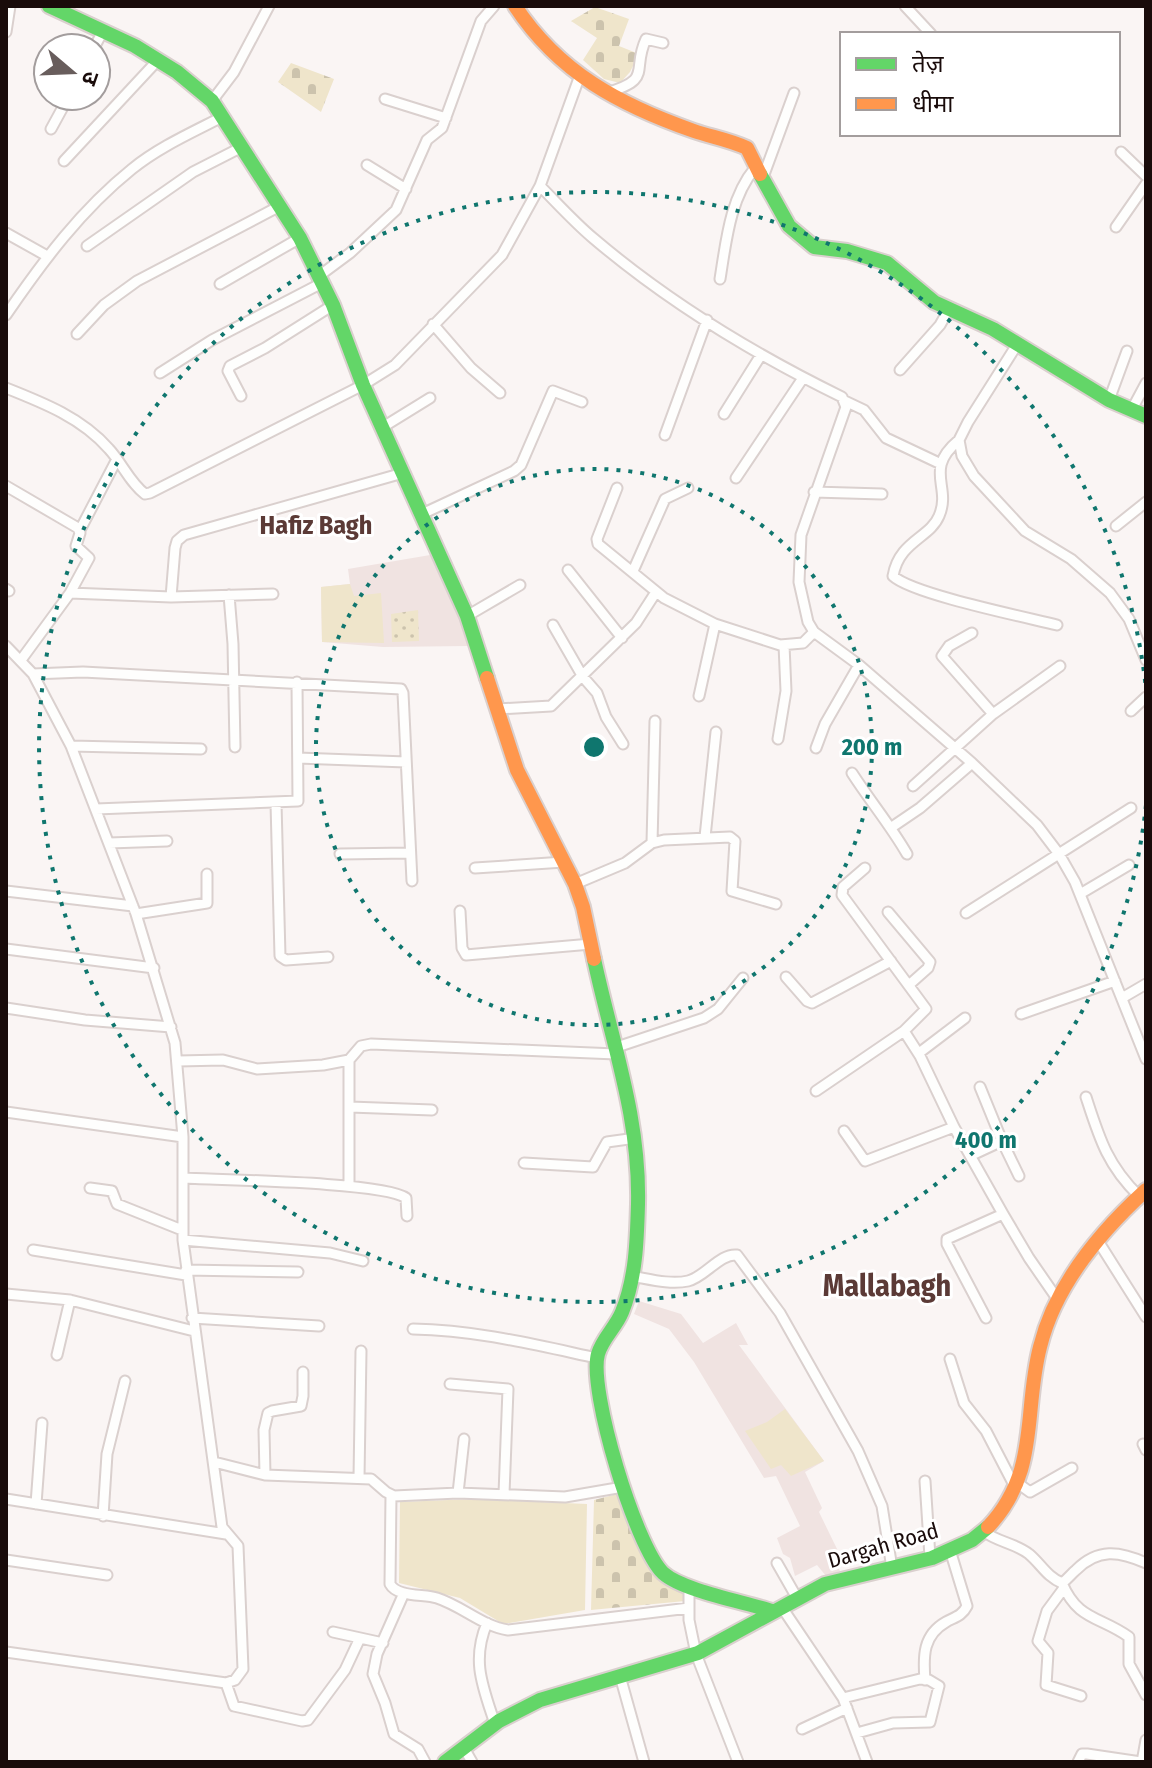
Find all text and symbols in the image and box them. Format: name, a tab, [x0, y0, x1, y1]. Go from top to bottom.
north arrow	[32, 32, 112, 112]
legend	[840, 32, 1120, 136]
text: तेज़	[912, 50, 945, 78]
text: उ	[75, 68, 105, 90]
text: धीमा	[912, 90, 954, 118]
district label: Hafiz Bagh	[260, 510, 372, 541]
centre of rings	[580, 733, 608, 761]
text: 200 m	[841, 733, 902, 761]
text: 400 m	[955, 1126, 1017, 1154]
district label: Mallabagh	[823, 1268, 951, 1304]
street label: Dargah Road	[825, 1517, 942, 1574]

